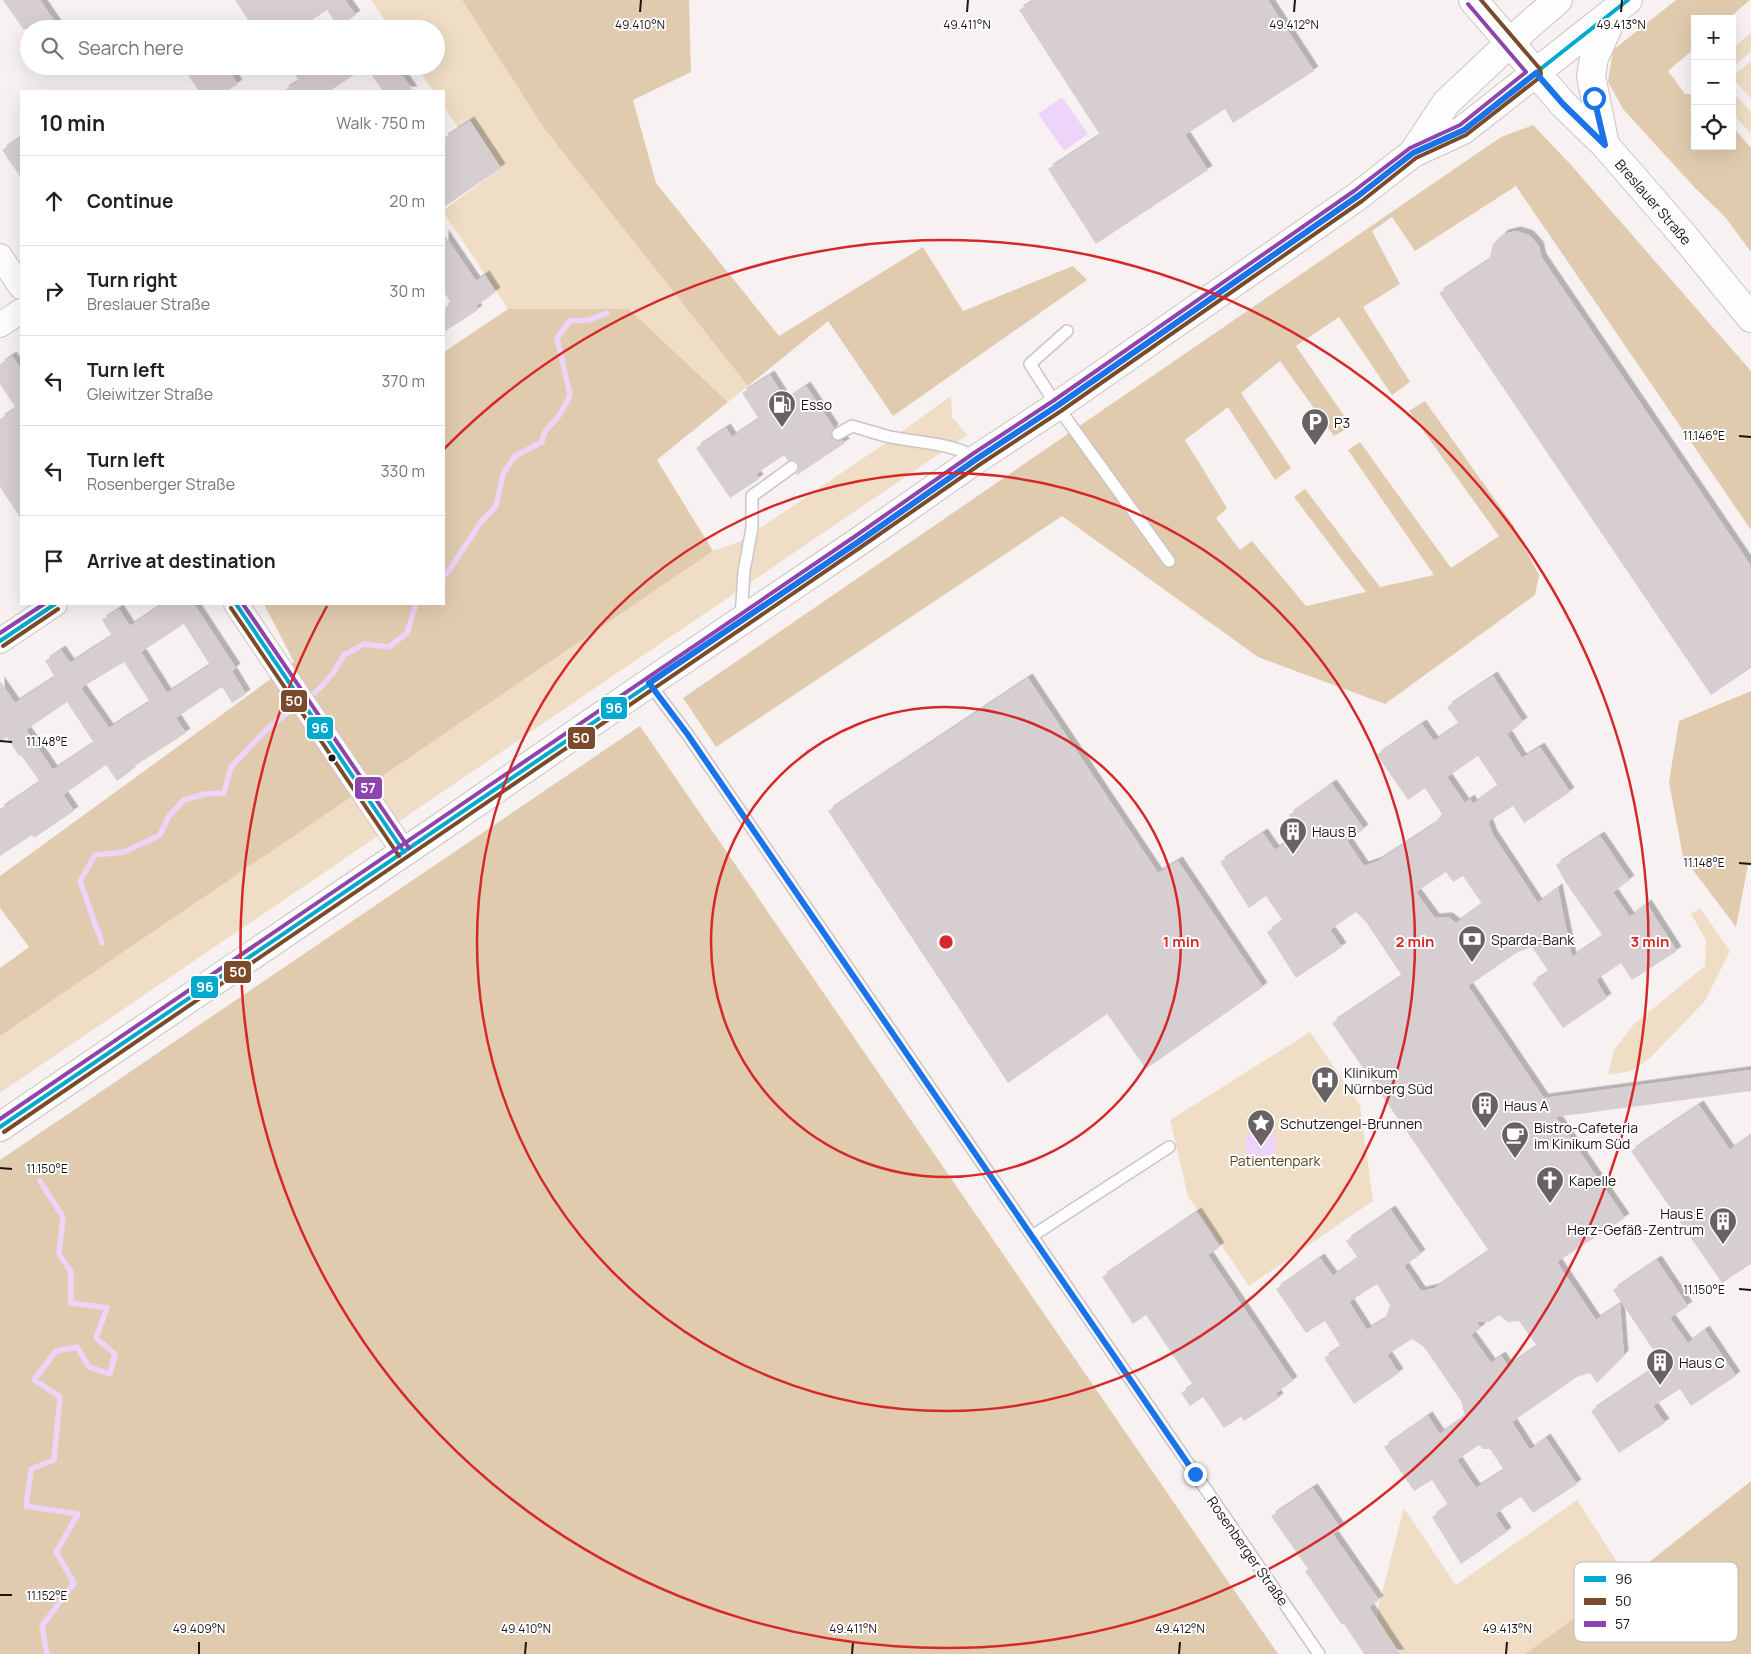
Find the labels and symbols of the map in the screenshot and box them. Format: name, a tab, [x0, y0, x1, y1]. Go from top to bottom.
text: 49.410°N	[615, 16, 665, 33]
text: 49.411°N	[943, 16, 991, 33]
text: 49.412°N	[1269, 16, 1319, 33]
text: 49.413°N	[1596, 16, 1646, 33]
route start	[1583, 87, 1606, 110]
street label: Breslauer Straße	[1611, 154, 1697, 248]
fuel station icon: Esso	[767, 389, 797, 428]
place label: Esso	[801, 395, 832, 414]
parking icon: P3	[1300, 407, 1330, 446]
place label: P3	[1334, 413, 1350, 432]
text: 11.146°E	[1683, 427, 1725, 444]
line badge: 50	[280, 689, 308, 713]
text: 50	[285, 691, 303, 710]
line badge: 96	[600, 696, 628, 720]
text: 96	[605, 698, 623, 717]
line badge: 96	[306, 716, 334, 740]
text: 96	[311, 718, 329, 737]
line badge: 50	[567, 726, 596, 750]
text: 50	[572, 728, 590, 747]
text: 11.148°E	[26, 733, 68, 750]
unlabelled marker	[327, 753, 337, 763]
line badge: 57	[354, 776, 383, 800]
text: 57	[360, 778, 376, 797]
building icon: Haus B	[1278, 816, 1308, 855]
place label: Haus B	[1312, 822, 1357, 841]
text: 11.148°E	[1683, 854, 1725, 871]
bank icon: Sparda-Bank	[1457, 924, 1487, 963]
place label: Sparda-Bank	[1491, 930, 1575, 949]
text: 1 min	[1163, 931, 1199, 952]
text: 2 min	[1395, 931, 1435, 952]
text: 3 min	[1631, 931, 1669, 952]
centre of rings	[937, 933, 955, 951]
line badge: 50	[223, 960, 252, 984]
text: 50	[229, 962, 247, 981]
line badge: 96	[190, 975, 219, 999]
text: 96	[196, 977, 214, 996]
place label: Klinikum Nürnberg Süd	[1344, 1063, 1433, 1098]
hospital icon: Klinikum Nürnberg Süd	[1310, 1065, 1340, 1104]
building icon: Haus A	[1470, 1090, 1500, 1129]
place label: Haus A	[1504, 1096, 1549, 1115]
place icon: Schutzengel-Brunnen	[1246, 1108, 1276, 1147]
place label: Schutzengel-Brunnen	[1280, 1114, 1422, 1133]
place label: Bistro-Cafeteria im Kinikum Süd	[1534, 1118, 1638, 1153]
cafe icon: Bistro-Cafeteria im Kinikum Süd	[1500, 1120, 1530, 1159]
park label: Patientenpark	[1230, 1151, 1321, 1170]
text: 11.150°E	[26, 1160, 68, 1177]
church icon: Kapelle	[1535, 1165, 1565, 1204]
place label: Kapelle	[1569, 1171, 1616, 1190]
place label: Haus E Herz-Gefäß-Zentrum	[1567, 1204, 1704, 1239]
building icon: Haus E Herz-Gefäß-Zentrum	[1708, 1206, 1738, 1245]
text: 11.150°E	[1683, 1281, 1725, 1298]
building icon: Haus C	[1645, 1347, 1675, 1386]
place label: Haus C	[1679, 1353, 1725, 1372]
route end	[1184, 1463, 1207, 1486]
street label: Rosenberger Straße	[1203, 1492, 1293, 1610]
legend	[1574, 1562, 1738, 1642]
text: 96	[1615, 1569, 1632, 1588]
text: 11.152°E	[27, 1587, 68, 1604]
text: 50	[1615, 1591, 1632, 1610]
text: 57	[1615, 1614, 1630, 1633]
text: 49.409°N	[173, 1620, 225, 1637]
text: 49.410°N	[501, 1620, 551, 1637]
text: 49.411°N	[829, 1620, 877, 1637]
text: 49.412°N	[1155, 1620, 1205, 1637]
text: 49.413°N	[1482, 1620, 1532, 1637]

